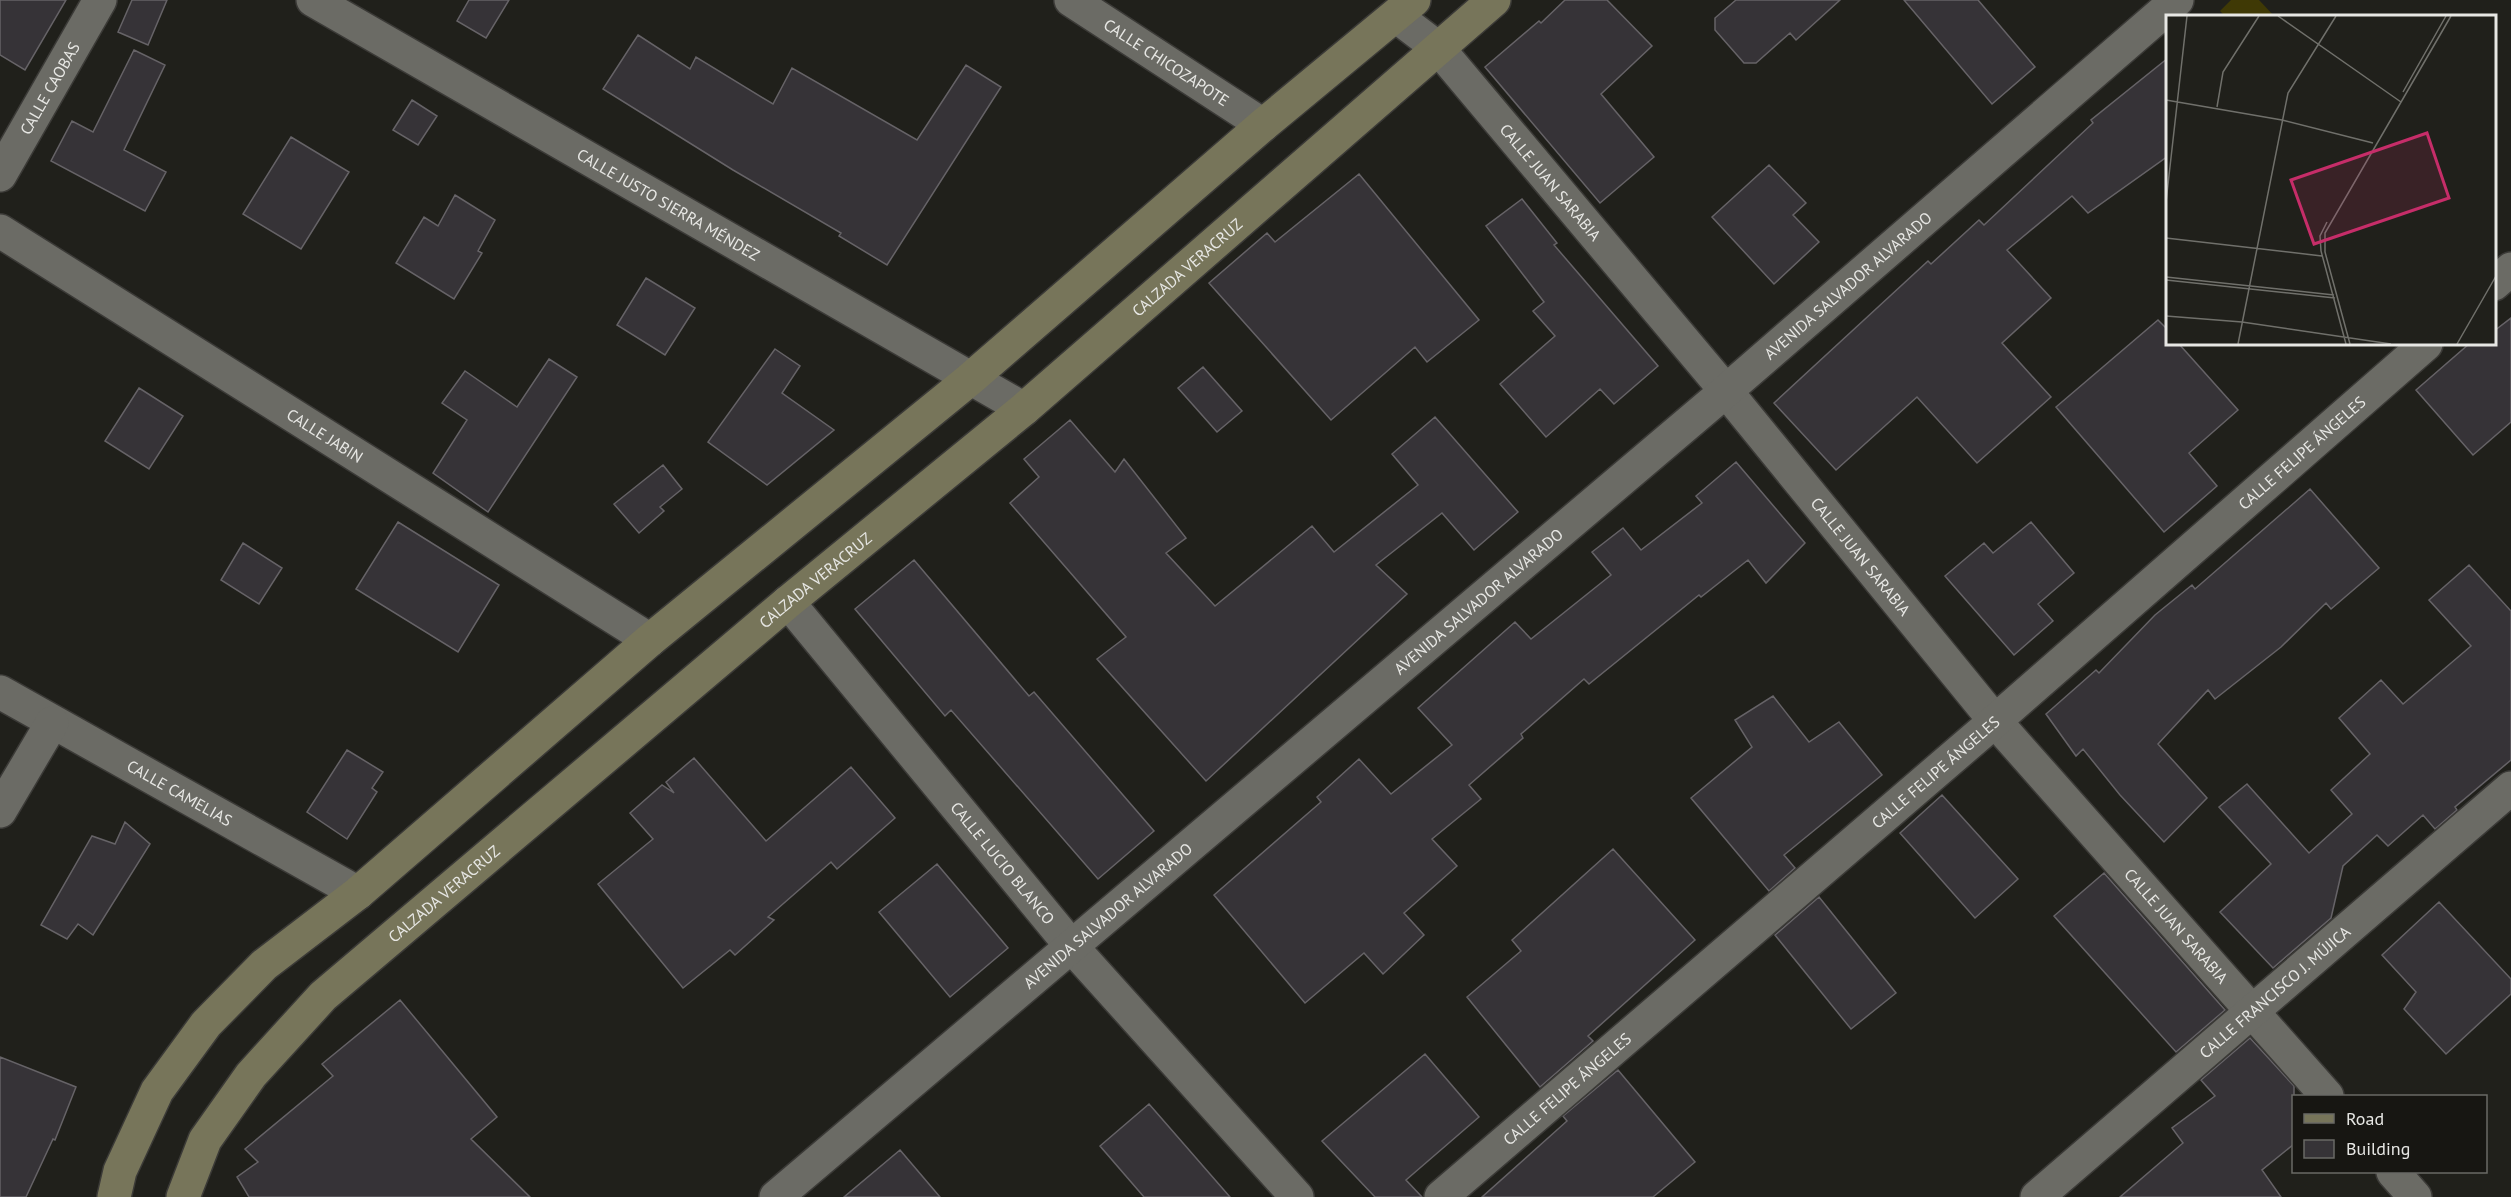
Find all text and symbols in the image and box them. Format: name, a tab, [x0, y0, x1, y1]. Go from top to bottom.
street label: CALLE CHICOZAPOTE	[1100, 14, 1233, 110]
inset map	[2166, 15, 2496, 345]
street label: CALLE CAOBAS	[15, 38, 84, 138]
street label: CALLE JUAN SARABIA	[1496, 120, 1606, 245]
street label: CALLE JUSTO SIERRA MÉNDEZ	[573, 144, 764, 265]
street label: AVENIDA SALVADOR ALVARADO	[1760, 207, 1936, 364]
street label: CALZADA VERACRUZ	[1128, 214, 1246, 321]
street label: CALLE FELIPE ÁNGELES	[2234, 392, 2370, 514]
street label: CALLE JABIN	[283, 404, 367, 467]
street label: CALLE JUAN SARABIA	[1807, 493, 1915, 620]
street label: AVENIDA SALVADOR ALVARADO	[1390, 524, 1567, 678]
street label: CALZADA VERACRUZ	[755, 528, 876, 632]
street label: CALLE FELIPE ÁNGELES	[1867, 712, 2004, 833]
street label: CALLE CAMELIAS	[123, 755, 236, 830]
street label: CALLE LUCIO BLANCO	[947, 798, 1059, 928]
street label: AVENIDA SALVADOR ALVARADO	[1019, 838, 1196, 993]
street label: CALZADA VERACRUZ	[384, 841, 504, 946]
street label: CALLE JUAN SARABIA	[2120, 864, 2233, 988]
street label: CALLE FRANCISCO J. MÚJICA	[2195, 921, 2355, 1062]
street label: CALLE FELIPE ÁNGELES	[1499, 1028, 1635, 1149]
legend	[2292, 1095, 2487, 1173]
text: Road	[2346, 1107, 2384, 1130]
text: Building	[2346, 1137, 2410, 1160]

